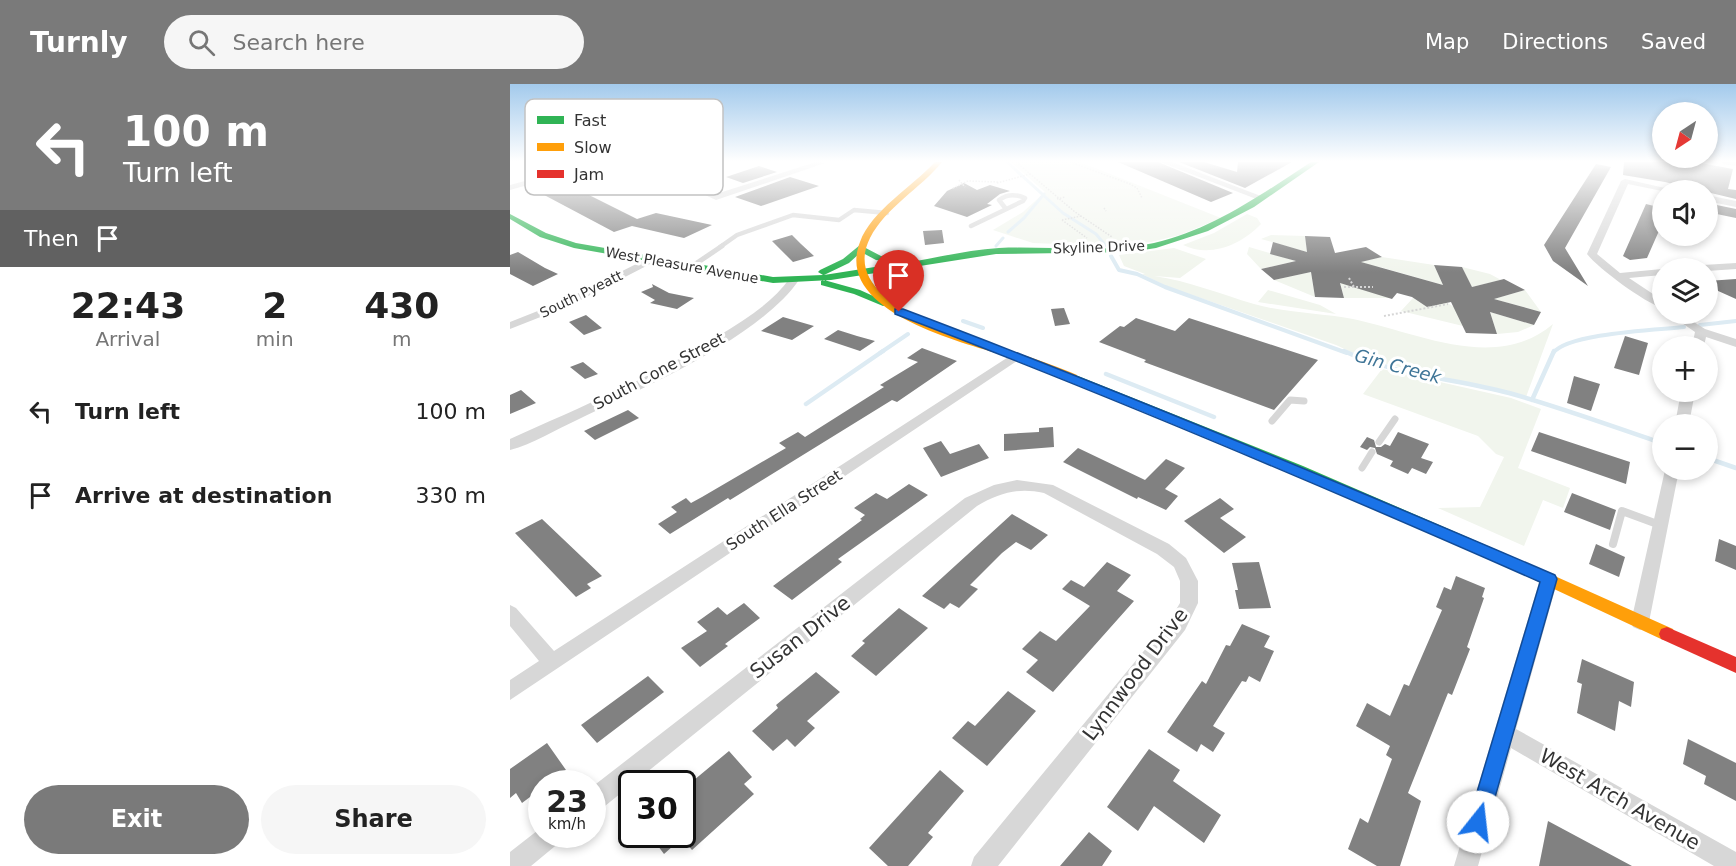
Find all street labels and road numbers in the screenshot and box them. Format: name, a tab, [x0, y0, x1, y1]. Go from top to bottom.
street label: Skyline Drive	[1053, 237, 1145, 257]
street label: West Pleasure Avenue	[604, 244, 760, 286]
street label: South Pyeatt	[537, 267, 625, 321]
street label: South Cone Street	[590, 328, 728, 414]
street label: South Ella Street	[723, 466, 845, 554]
street label: Susan Drive	[745, 590, 855, 684]
street label: Lynnwood Drive	[1077, 603, 1193, 745]
street label: West Arch Avenue	[1535, 743, 1705, 855]

